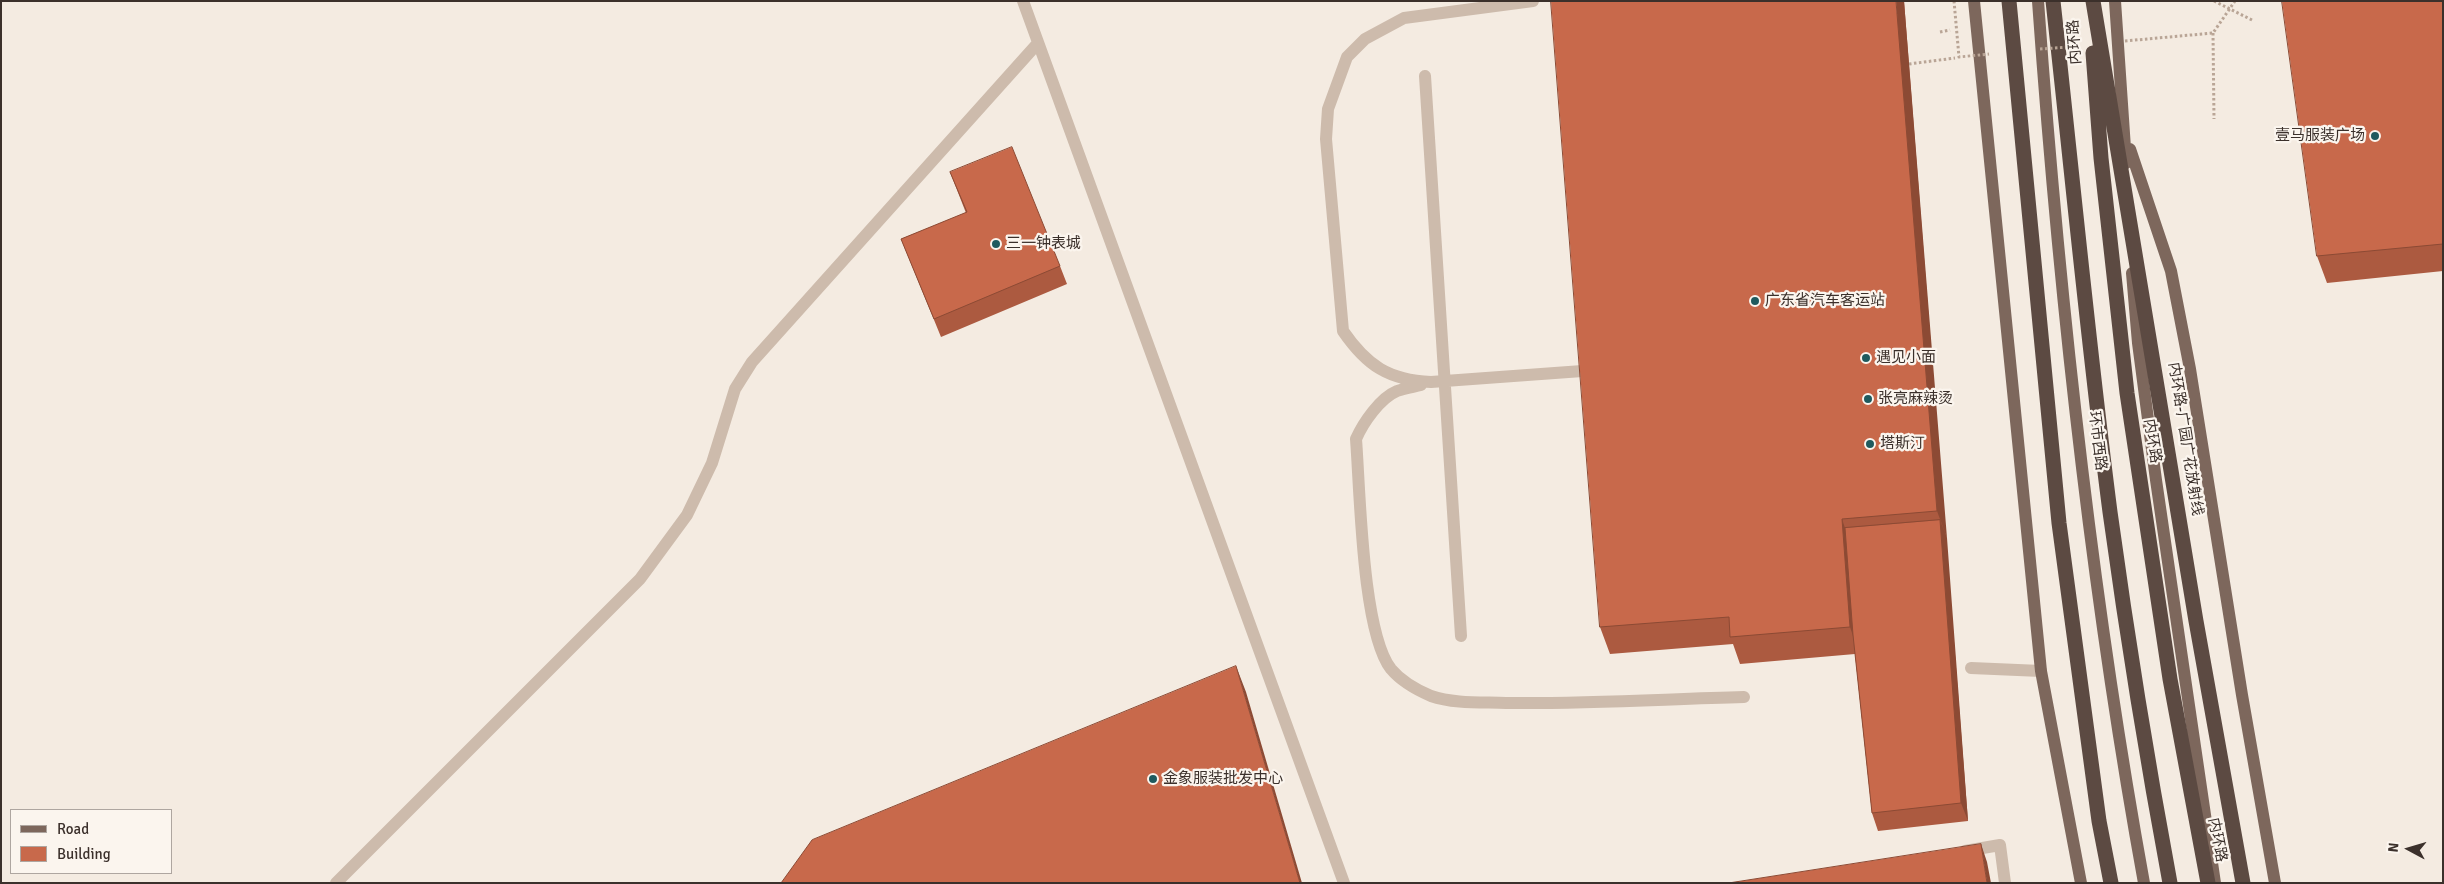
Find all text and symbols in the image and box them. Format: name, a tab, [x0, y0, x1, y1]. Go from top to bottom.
street label: 内环路	[2064, 19, 2086, 65]
place label: 壹马服装广场	[2275, 127, 2365, 145]
marker: 壹马服装广场	[2369, 130, 2381, 142]
place label: 三一钟表城	[1006, 235, 1081, 253]
marker: 三一钟表城	[990, 238, 1002, 250]
place label: 广东省汽车客运站	[1765, 292, 1885, 310]
marker: 广东省汽车客运站	[1749, 295, 1761, 307]
place label: 遇见小面	[1876, 349, 1936, 367]
marker: 遇见小面	[1860, 352, 1872, 364]
street label: 内环路-广园广花放射线	[2164, 361, 2206, 517]
place label: 张亮麻辣烫	[1878, 390, 1953, 408]
marker: 张亮麻辣烫	[1862, 393, 1874, 405]
street label: 环市西路	[2084, 410, 2110, 472]
street label: 内环路	[2140, 417, 2164, 465]
place label: 塔斯汀	[1880, 435, 1925, 453]
marker: 塔斯汀	[1864, 438, 1876, 450]
place label: 金象服装批发中心	[1163, 770, 1283, 788]
marker: 金象服装批发中心	[1147, 773, 1159, 785]
legend	[10, 809, 172, 874]
street label: 内环路	[2204, 816, 2230, 864]
text: Road	[57, 820, 89, 838]
north arrow	[2384, 824, 2434, 874]
text: N	[2385, 842, 2403, 853]
text: Building	[57, 845, 111, 863]

